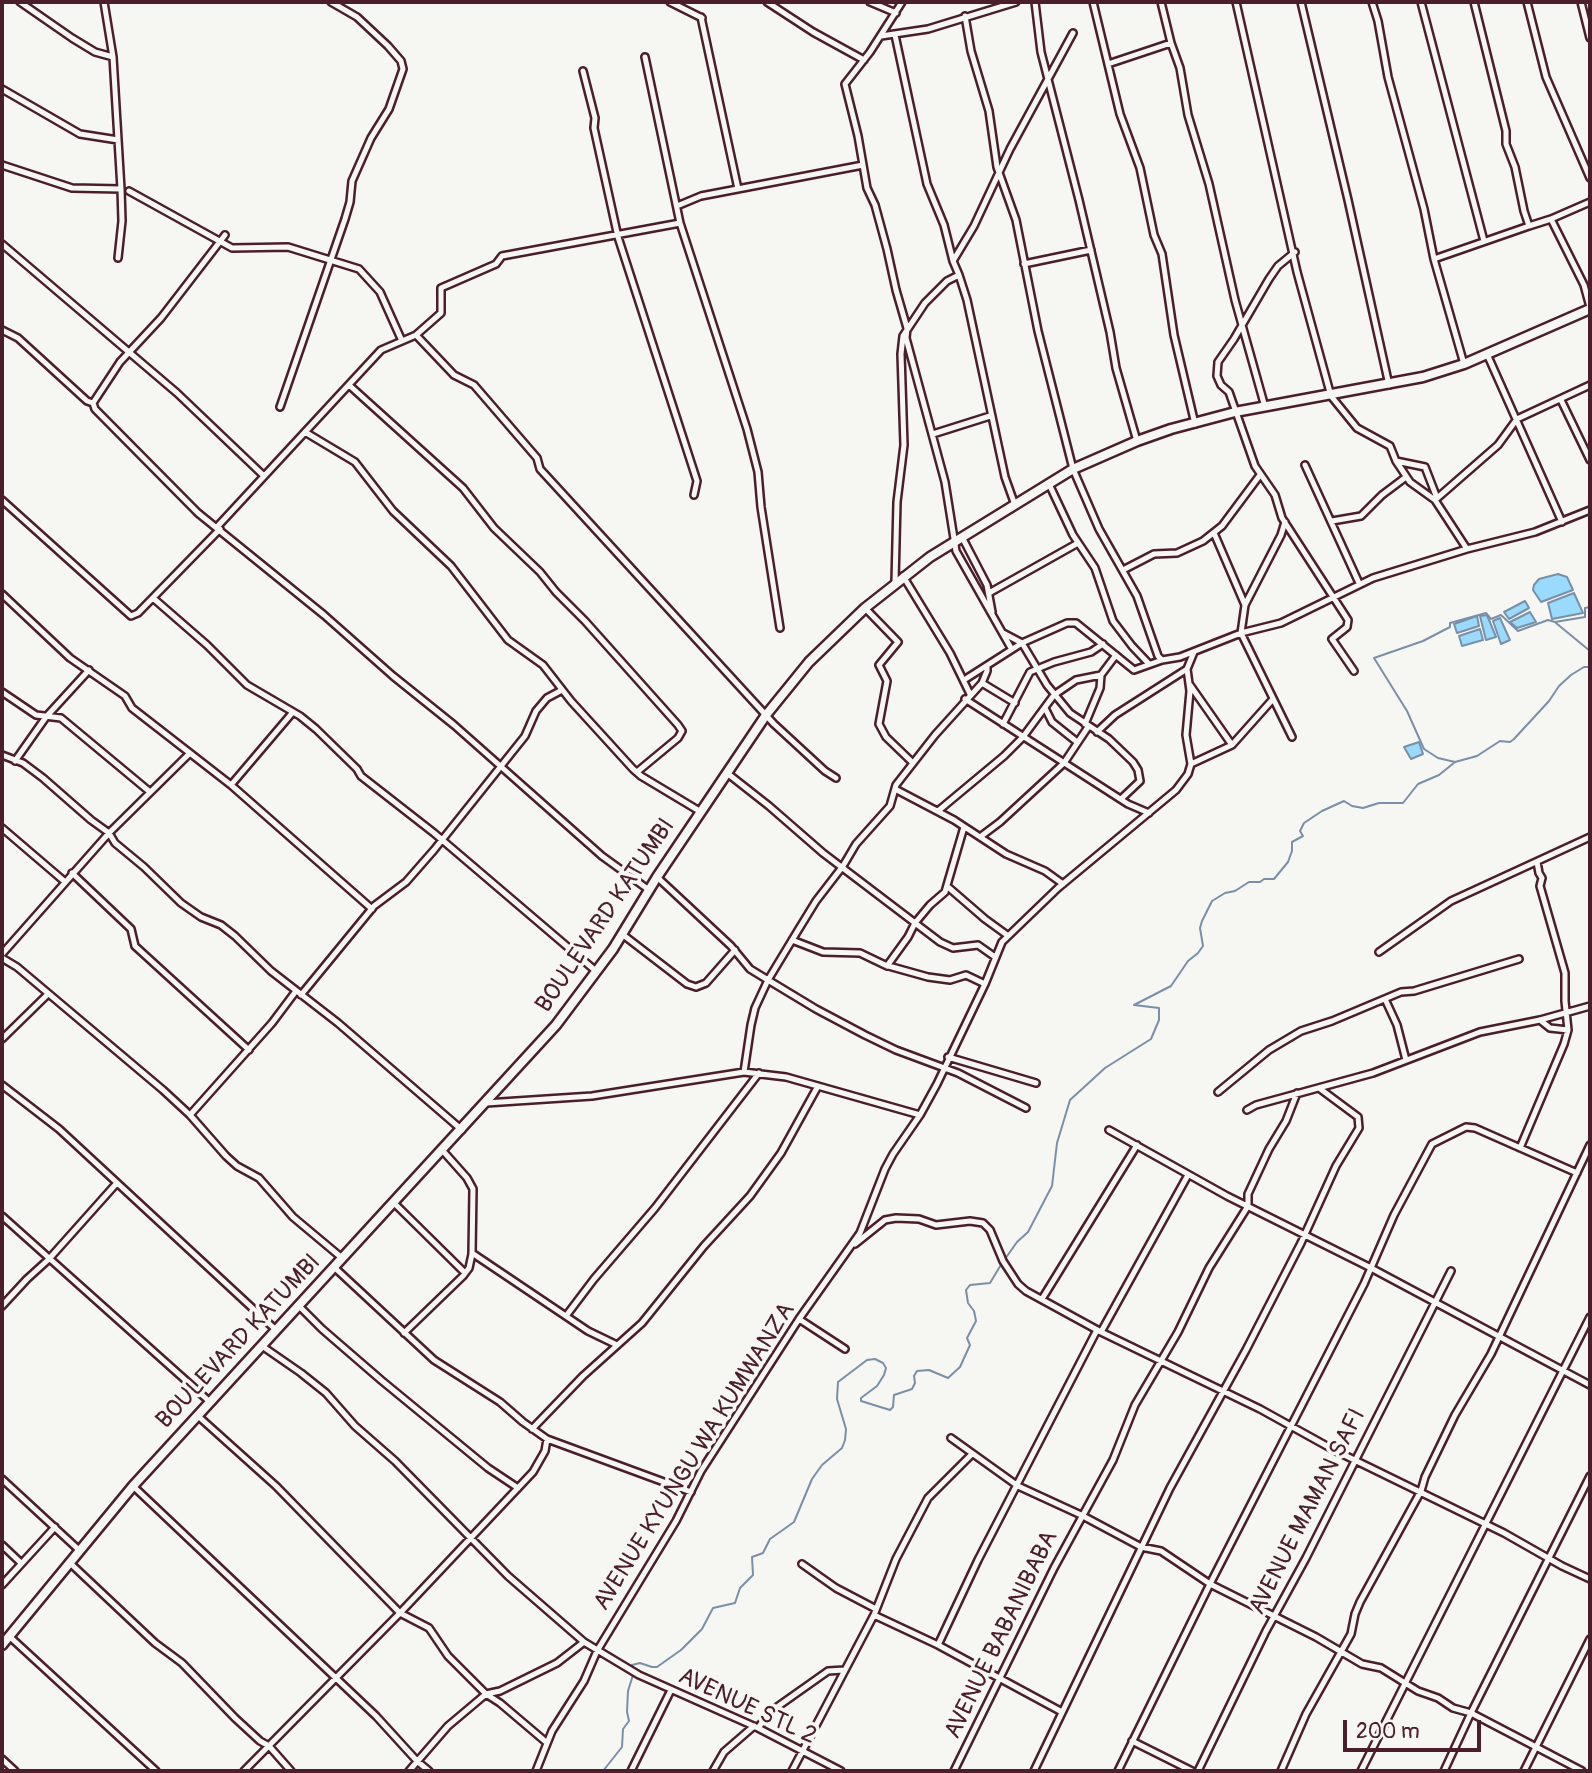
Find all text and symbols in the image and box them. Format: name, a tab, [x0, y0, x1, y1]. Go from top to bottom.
street label: BOULEVARD KATUMBI	[530, 813, 682, 1019]
street label: BOULEVARD KATUMBI	[151, 1249, 327, 1435]
street label: AVENUE KYUNGU WA KUMWANZA	[588, 1298, 802, 1616]
street label: AVENUE MAMAN SAFI	[1244, 1404, 1372, 1620]
street label: AVENUE BABANIBABA	[939, 1526, 1065, 1744]
street label: AVENUE STL 2	[673, 1662, 821, 1752]
scale bar	[1347, 1706, 1485, 1750]
text: 200 m	[1356, 1718, 1420, 1745]

